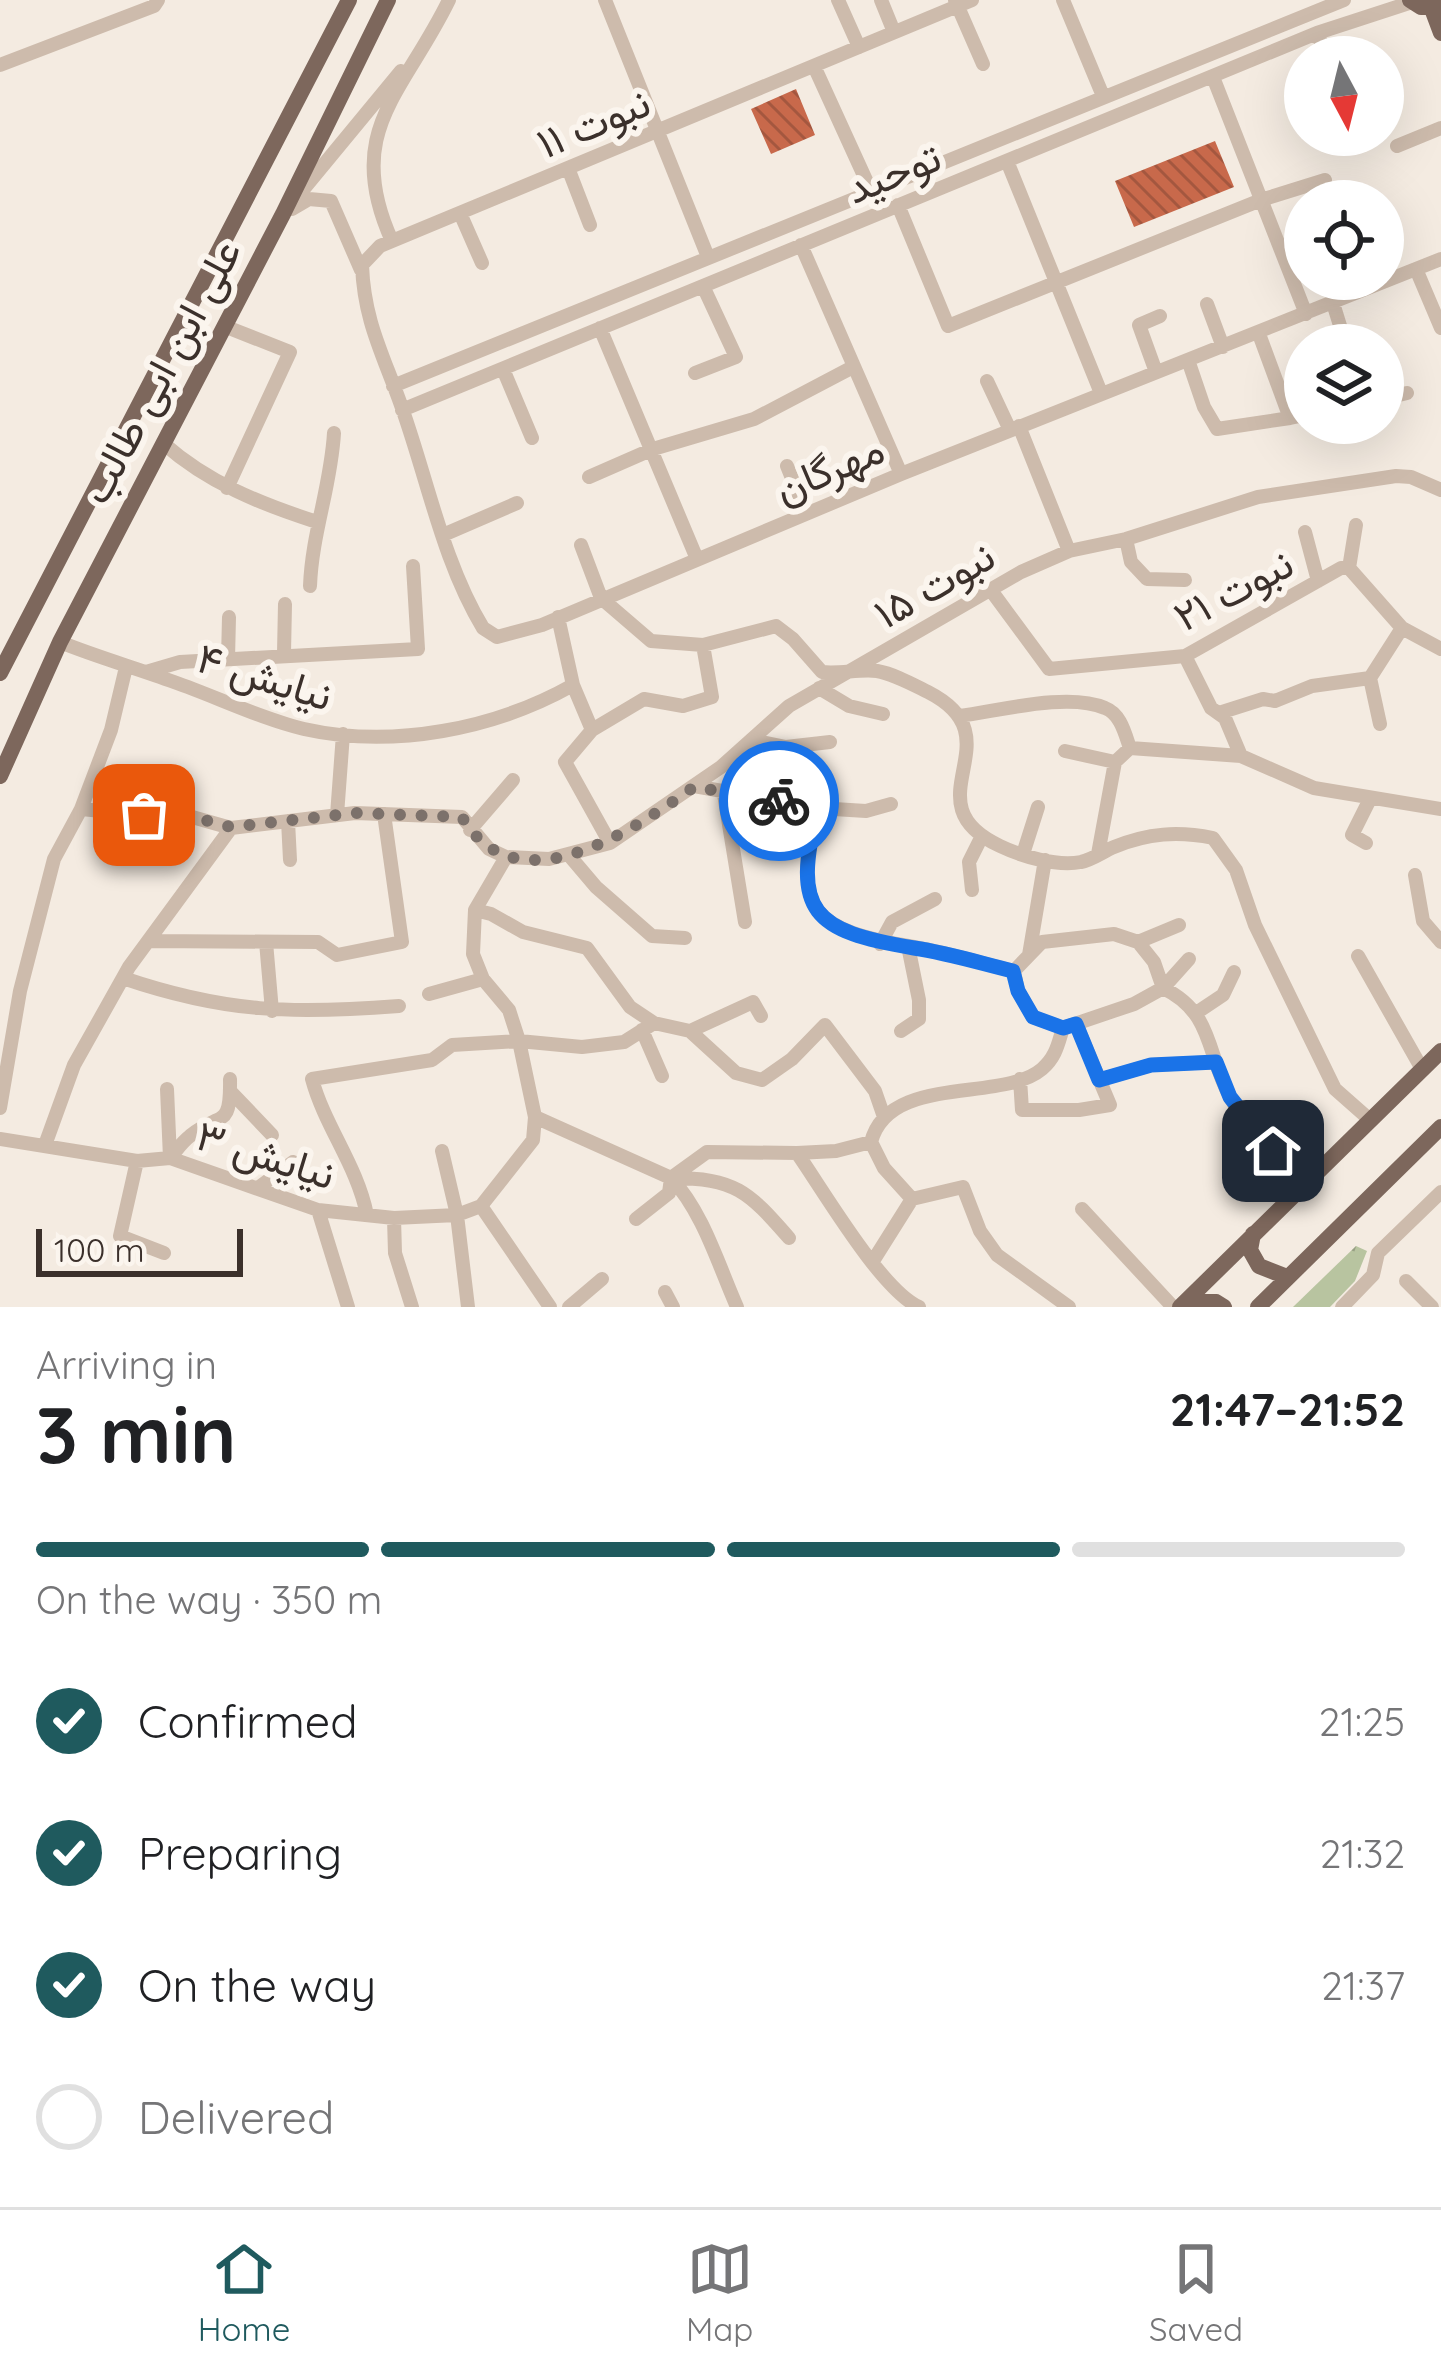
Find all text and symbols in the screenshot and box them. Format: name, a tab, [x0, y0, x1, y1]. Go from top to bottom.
north arrow	[1284, 36, 1404, 156]
map controls	[1284, 36, 1404, 444]
street label: نبوت ۱۱	[528, 75, 658, 169]
street label: توحید	[838, 129, 948, 215]
button: locate	[1284, 180, 1404, 300]
street label: علی ابن ابی طالب	[68, 230, 252, 512]
button: layers	[1284, 324, 1404, 444]
street label: مهرگان	[766, 421, 892, 516]
street label: نبوت ۱۵	[864, 528, 1004, 640]
street label: نبوت ۲۱	[1164, 536, 1302, 642]
street label: نیایش ۴	[191, 630, 339, 722]
courier	[719, 741, 839, 861]
pin	[93, 764, 195, 866]
icon: bike	[746, 768, 812, 834]
icon: bag	[111, 782, 177, 848]
pin	[1222, 1100, 1324, 1202]
street label: نیایش ۳	[190, 1108, 342, 1200]
icon: home	[1240, 1118, 1306, 1184]
scale bar	[36, 1223, 243, 1276]
text: 100 m	[54, 1229, 145, 1270]
text: Arriving in	[36, 1340, 217, 1389]
text: 21:47–21:52	[1170, 1381, 1405, 1437]
text: 3 min	[36, 1385, 237, 1483]
text: On the way · 350 m	[36, 1575, 382, 1624]
icon: check	[36, 1688, 102, 1754]
text: Confirmed	[138, 1693, 357, 1749]
text: 21:25	[1319, 1697, 1405, 1746]
icon: check	[36, 1820, 102, 1886]
text: Preparing	[138, 1825, 342, 1881]
text: 21:32	[1320, 1829, 1405, 1878]
icon: check	[36, 1952, 102, 2018]
text: On the way	[138, 1957, 376, 2013]
text: 21:37	[1321, 1961, 1405, 2010]
text: Delivered	[138, 2089, 334, 2145]
tab: Home	[198, 2236, 290, 2349]
tab: Map	[686, 2236, 753, 2349]
tab: Saved	[1149, 2236, 1243, 2349]

